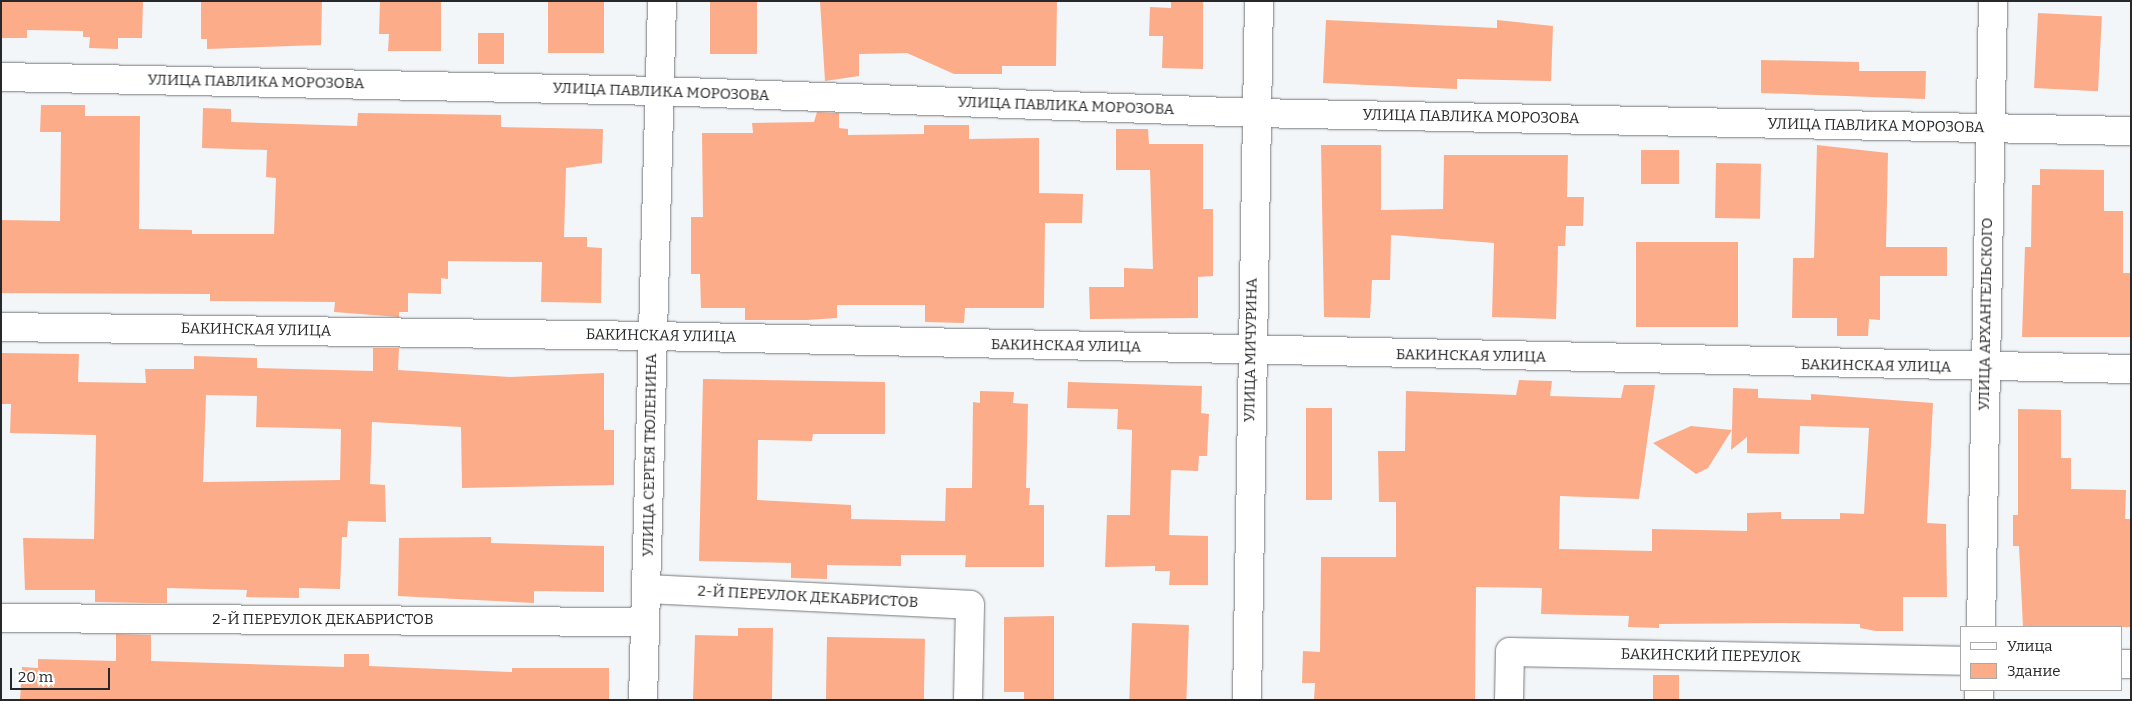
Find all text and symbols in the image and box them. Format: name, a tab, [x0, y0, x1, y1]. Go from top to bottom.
street label: УЛИЦА ПАВЛИКА МОРОЗОВА	[147, 71, 365, 93]
street label: УЛИЦА ПАВЛИКА МОРОЗОВА	[552, 79, 770, 105]
street label: УЛИЦА ПАВЛИКА МОРОЗОВА	[957, 93, 1175, 119]
street label: УЛИЦА ПАВЛИКА МОРОЗОВА	[1362, 106, 1580, 128]
street label: УЛИЦА ПАВЛИКА МОРОЗОВА	[1767, 115, 1985, 137]
street label: УЛИЦА АРХАНГЕЛЬСКОГО	[1975, 217, 1997, 411]
street label: УЛИЦА МИЧУРИНА	[1241, 278, 1261, 422]
street label: БАКИНСКАЯ УЛИЦА	[181, 320, 331, 340]
street label: БАКИНСКАЯ УЛИЦА	[586, 326, 736, 346]
street label: БАКИНСКАЯ УЛИЦА	[991, 336, 1141, 356]
street label: БАКИНСКАЯ УЛИЦА	[1396, 346, 1546, 366]
street label: УЛИЦА СЕРГЕЯ ТЮЛЕНИНА	[639, 353, 661, 557]
street label: БАКИНСКАЯ УЛИЦА	[1801, 356, 1951, 376]
street label: 2-Й ПЕРЕУЛОК ДЕКАБРИСТОВ	[697, 582, 919, 612]
street label: 2-Й ПЕРЕУЛОК ДЕКАБРИСТОВ	[212, 611, 434, 629]
legend	[1960, 626, 2122, 691]
text: Улица	[2007, 637, 2053, 655]
street label: БАКИНСКИЙ ПЕРЕУЛОК	[1621, 645, 1801, 667]
scale bar	[12, 658, 112, 690]
text: Здание	[2007, 662, 2061, 680]
text: 20 m	[18, 668, 53, 686]

